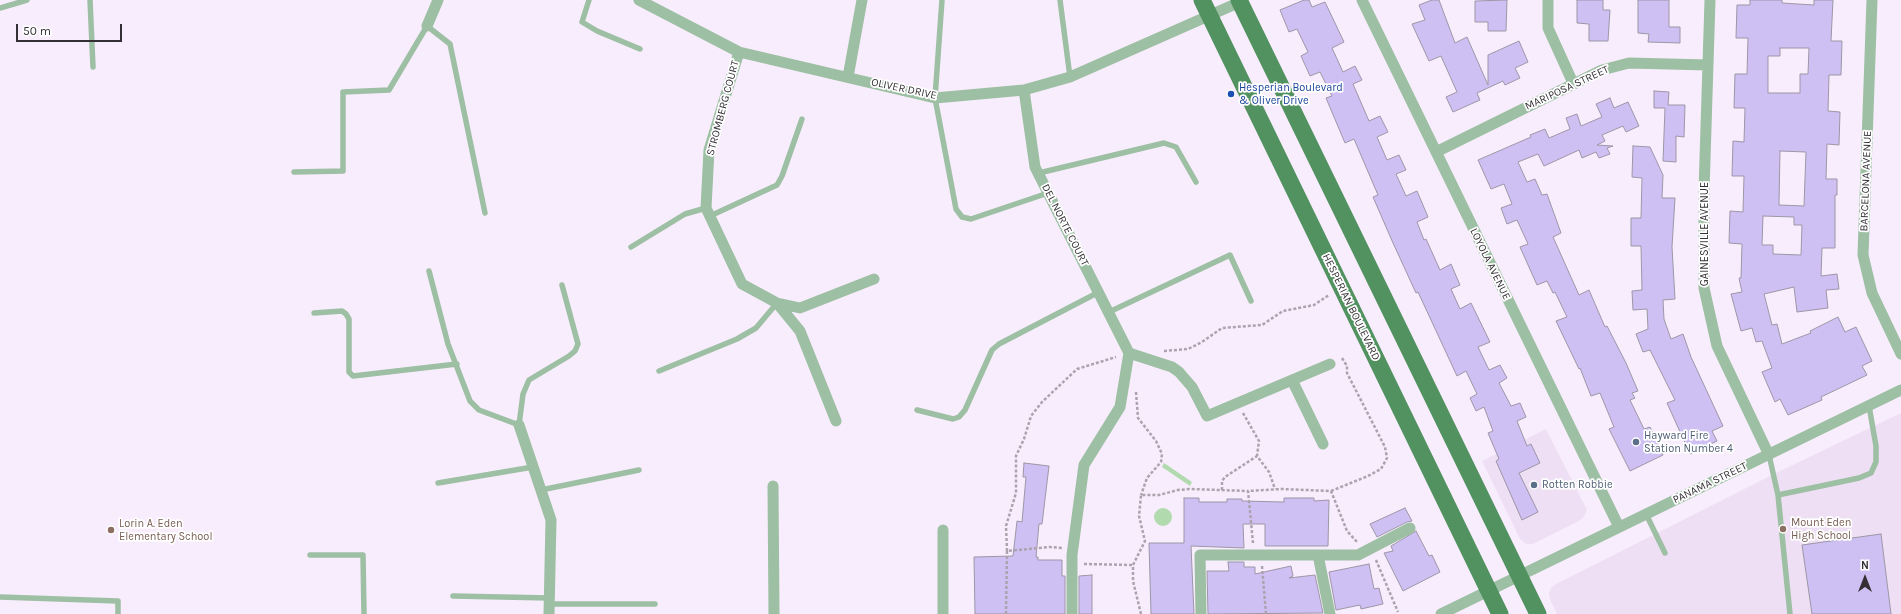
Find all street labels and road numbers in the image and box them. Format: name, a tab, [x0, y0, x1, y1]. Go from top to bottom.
street label: STROMBERG COURT	[704, 59, 742, 157]
street label: MARIPOSA STREET	[1523, 63, 1611, 113]
street label: OLIVER DRIVE	[870, 76, 938, 102]
street label: BARCELONA AVENUE	[1858, 130, 1874, 232]
street label: DEL NORTE COURT	[1039, 182, 1091, 268]
street label: GAINESVILLE AVENUE	[1698, 182, 1712, 286]
street label: LOYOLA AVENUE	[1467, 226, 1513, 302]
street label: HESPERIAN BOULEVARD	[1319, 251, 1383, 363]
street label: PANAMA STREET	[1671, 459, 1749, 507]

